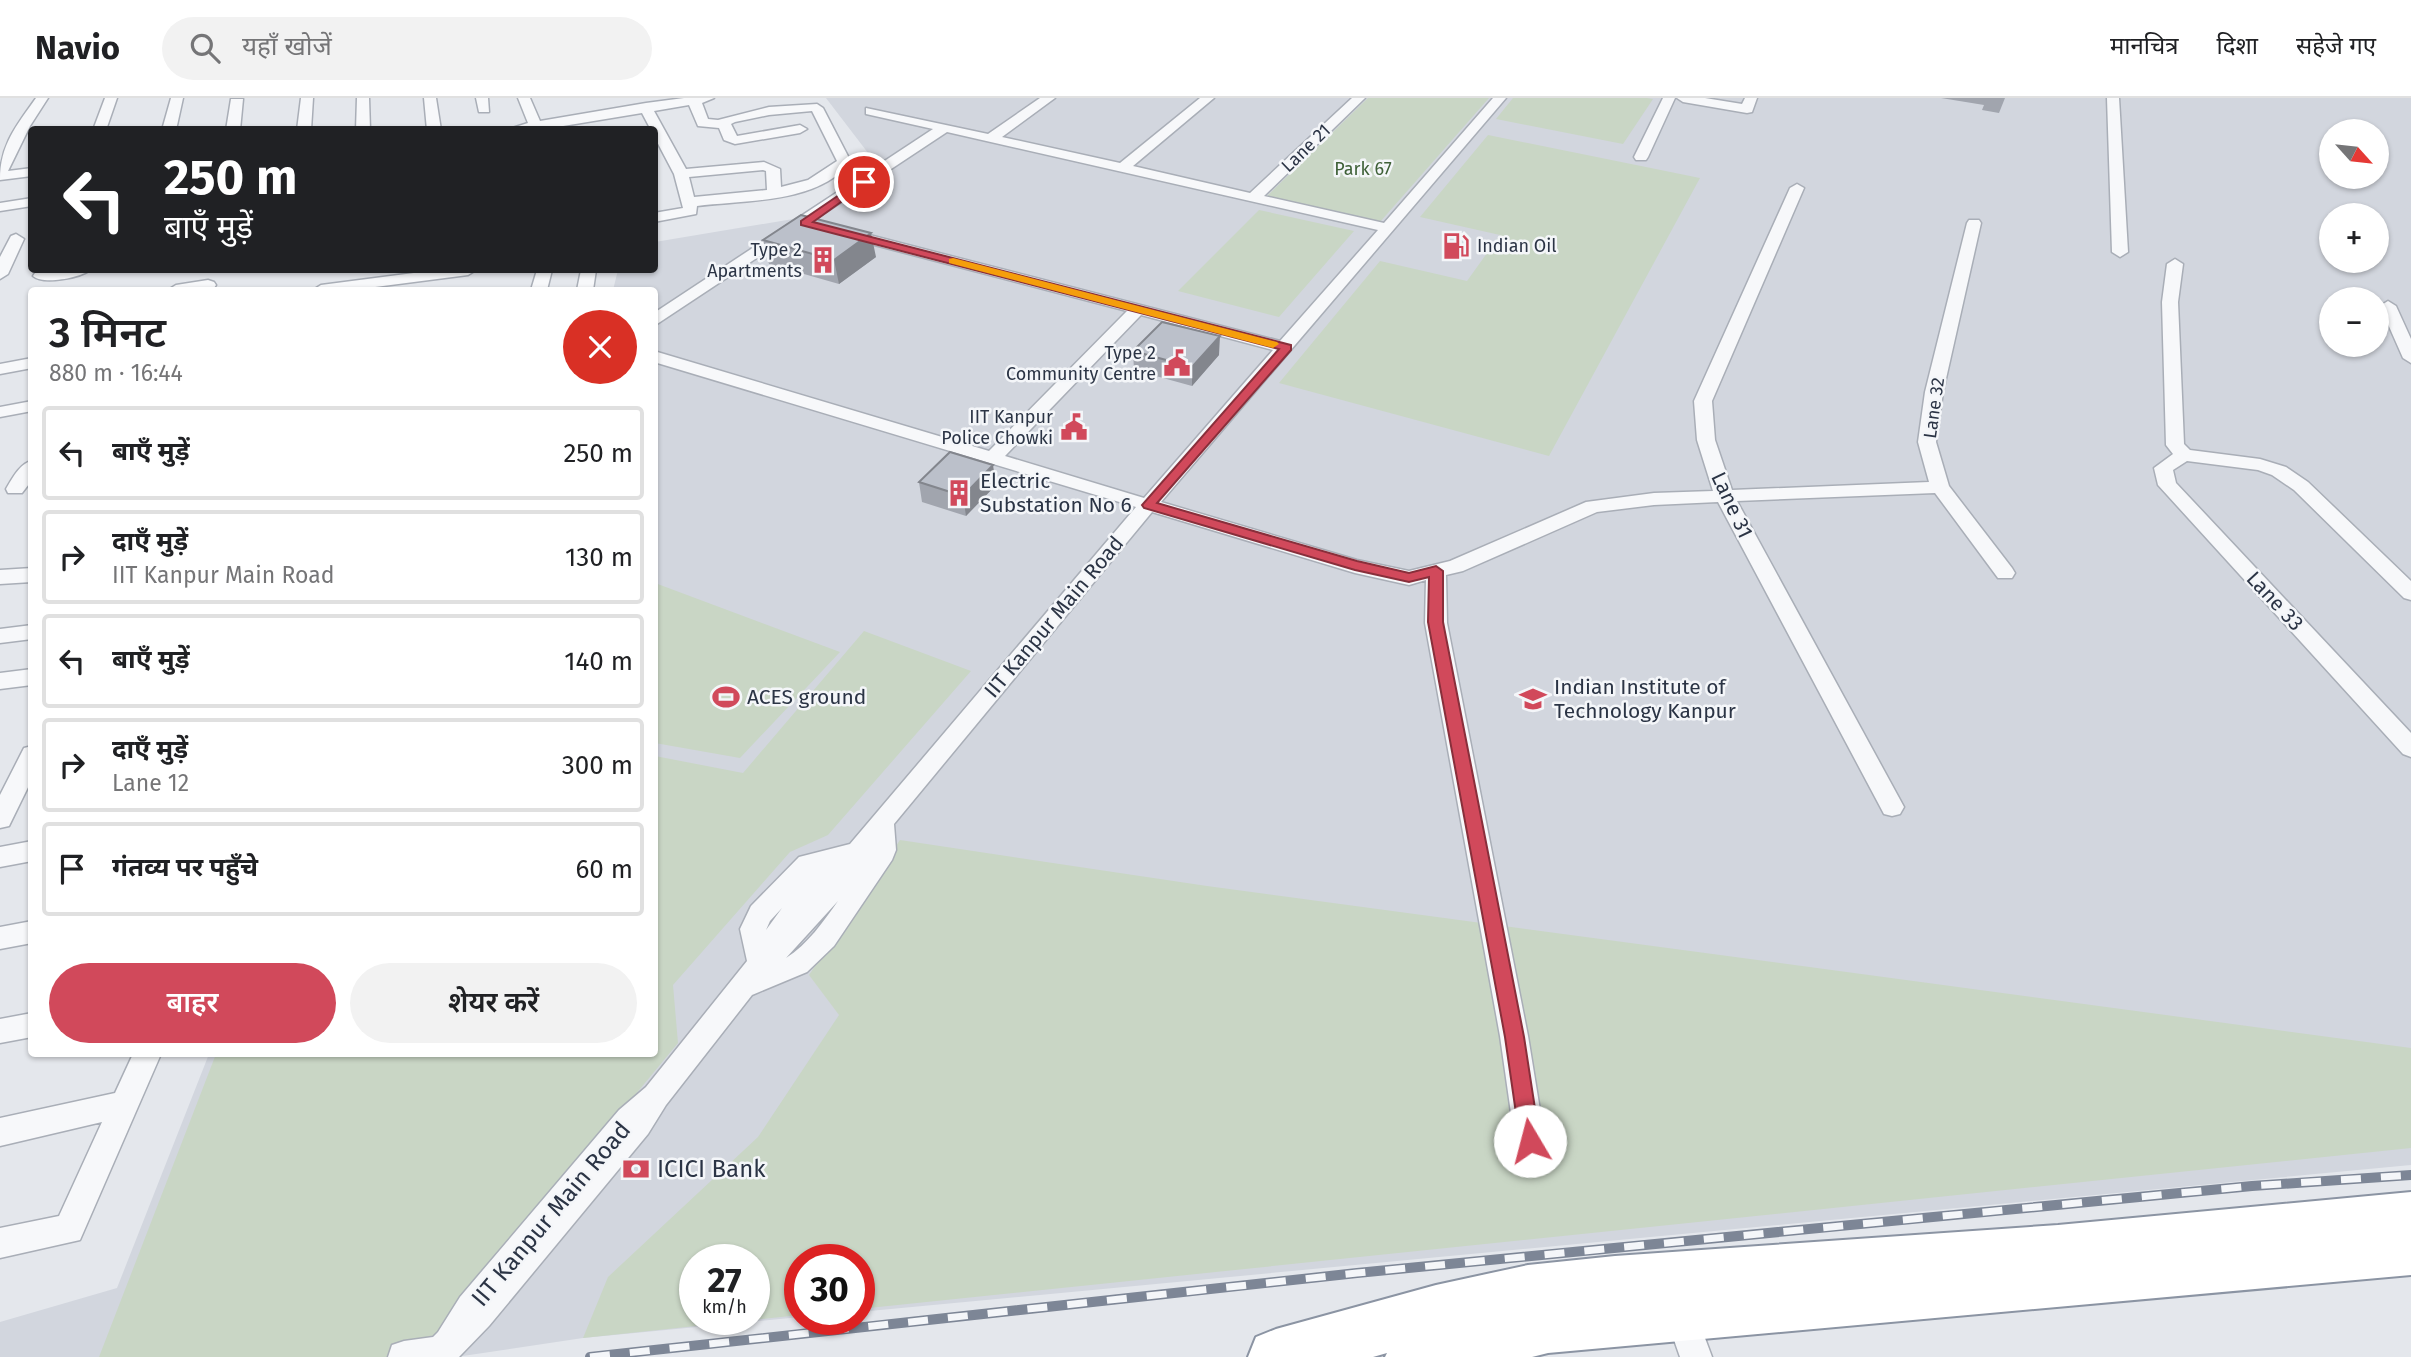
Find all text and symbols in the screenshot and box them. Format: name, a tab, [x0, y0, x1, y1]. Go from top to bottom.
search box	[162, 17, 652, 80]
text: Navio	[35, 28, 120, 68]
icon: search	[186, 29, 224, 67]
text: यहाँ खोजें	[242, 31, 332, 62]
text: मानचित्र	[2110, 32, 2179, 60]
text: दिशा	[2217, 32, 2258, 60]
text: सहेजे गए	[2296, 32, 2376, 60]
street label: Lane 21	[1277, 119, 1335, 177]
north arrow	[2319, 119, 2389, 189]
map controls	[2319, 119, 2389, 357]
text: 250 m	[164, 148, 297, 207]
pin	[834, 152, 894, 212]
icon: left	[49, 154, 140, 245]
park label: Park 67	[1334, 158, 1392, 180]
icon: arrive	[845, 163, 883, 201]
button: +	[2319, 203, 2389, 273]
text: बाएँ मुड़ें	[164, 208, 253, 246]
fuel station icon: Indian Oil	[1441, 231, 1471, 261]
place label: Indian Oil	[1477, 235, 1557, 257]
place label: Type 2 Apartments	[707, 239, 802, 282]
building icon: Type 2 Apartments	[808, 245, 838, 275]
button: −	[2319, 287, 2389, 357]
text: 3 मिनट	[49, 308, 166, 358]
button: close	[563, 310, 637, 384]
place label: Type 2 Community Centre	[1006, 342, 1156, 385]
public building icon: Type 2 Community Centre	[1162, 348, 1192, 378]
text: 880 m · 16:44	[49, 359, 183, 387]
street label: Lane 32	[1919, 376, 1949, 440]
place label: IIT Kanpur Police Chowki	[941, 406, 1053, 449]
public building icon: IIT Kanpur Police Chowki	[1059, 412, 1089, 442]
icon: left	[53, 434, 91, 472]
text: बाएँ मुड़ें	[112, 436, 189, 467]
text: 250 m	[563, 438, 633, 469]
place label: Electric Substation No 6	[980, 468, 1132, 518]
street label: Lane 31	[1705, 468, 1759, 542]
building icon: Electric Substation No 6	[944, 478, 974, 508]
text: दाएँ मुड़ें	[112, 526, 188, 557]
street label: IIT Kanpur Main Road	[979, 531, 1129, 703]
icon: right	[53, 538, 91, 576]
text: 130 m	[565, 542, 633, 573]
text: IIT Kanpur Main Road	[112, 561, 334, 589]
street label: Lane 33	[2241, 566, 2309, 636]
icon: left	[53, 642, 91, 680]
text: बाएँ मुड़ें	[112, 644, 189, 675]
text: 140 m	[564, 646, 633, 677]
place label: Indian Institute of Technology Kanpur	[1554, 674, 1736, 724]
sports icon: ACES ground	[711, 682, 741, 712]
place label: ACES ground	[747, 684, 866, 710]
school or university icon: Indian Institute of Technology Kanpur	[1518, 684, 1548, 714]
text: दाएँ मुड़ें	[112, 734, 188, 765]
icon: right	[53, 746, 91, 784]
text: 300 m	[562, 750, 633, 781]
text: Lane 12	[112, 769, 189, 797]
icon: arrive	[53, 850, 91, 888]
text: गंतव्य पर पहुँचे	[112, 852, 258, 883]
text: 60 m	[575, 854, 633, 885]
button: बाहर	[49, 963, 336, 1043]
button: शेयर करें	[350, 963, 637, 1043]
position arrow	[1493, 1104, 1567, 1178]
street label: IIT Kanpur Main Road	[466, 1116, 636, 1312]
bank icon: ICICI Bank	[621, 1154, 651, 1184]
place label: ICICI Bank	[657, 1155, 766, 1183]
speed limit sign: 30	[784, 1244, 875, 1335]
text: 27	[707, 1259, 742, 1301]
text: km/h	[702, 1296, 747, 1318]

